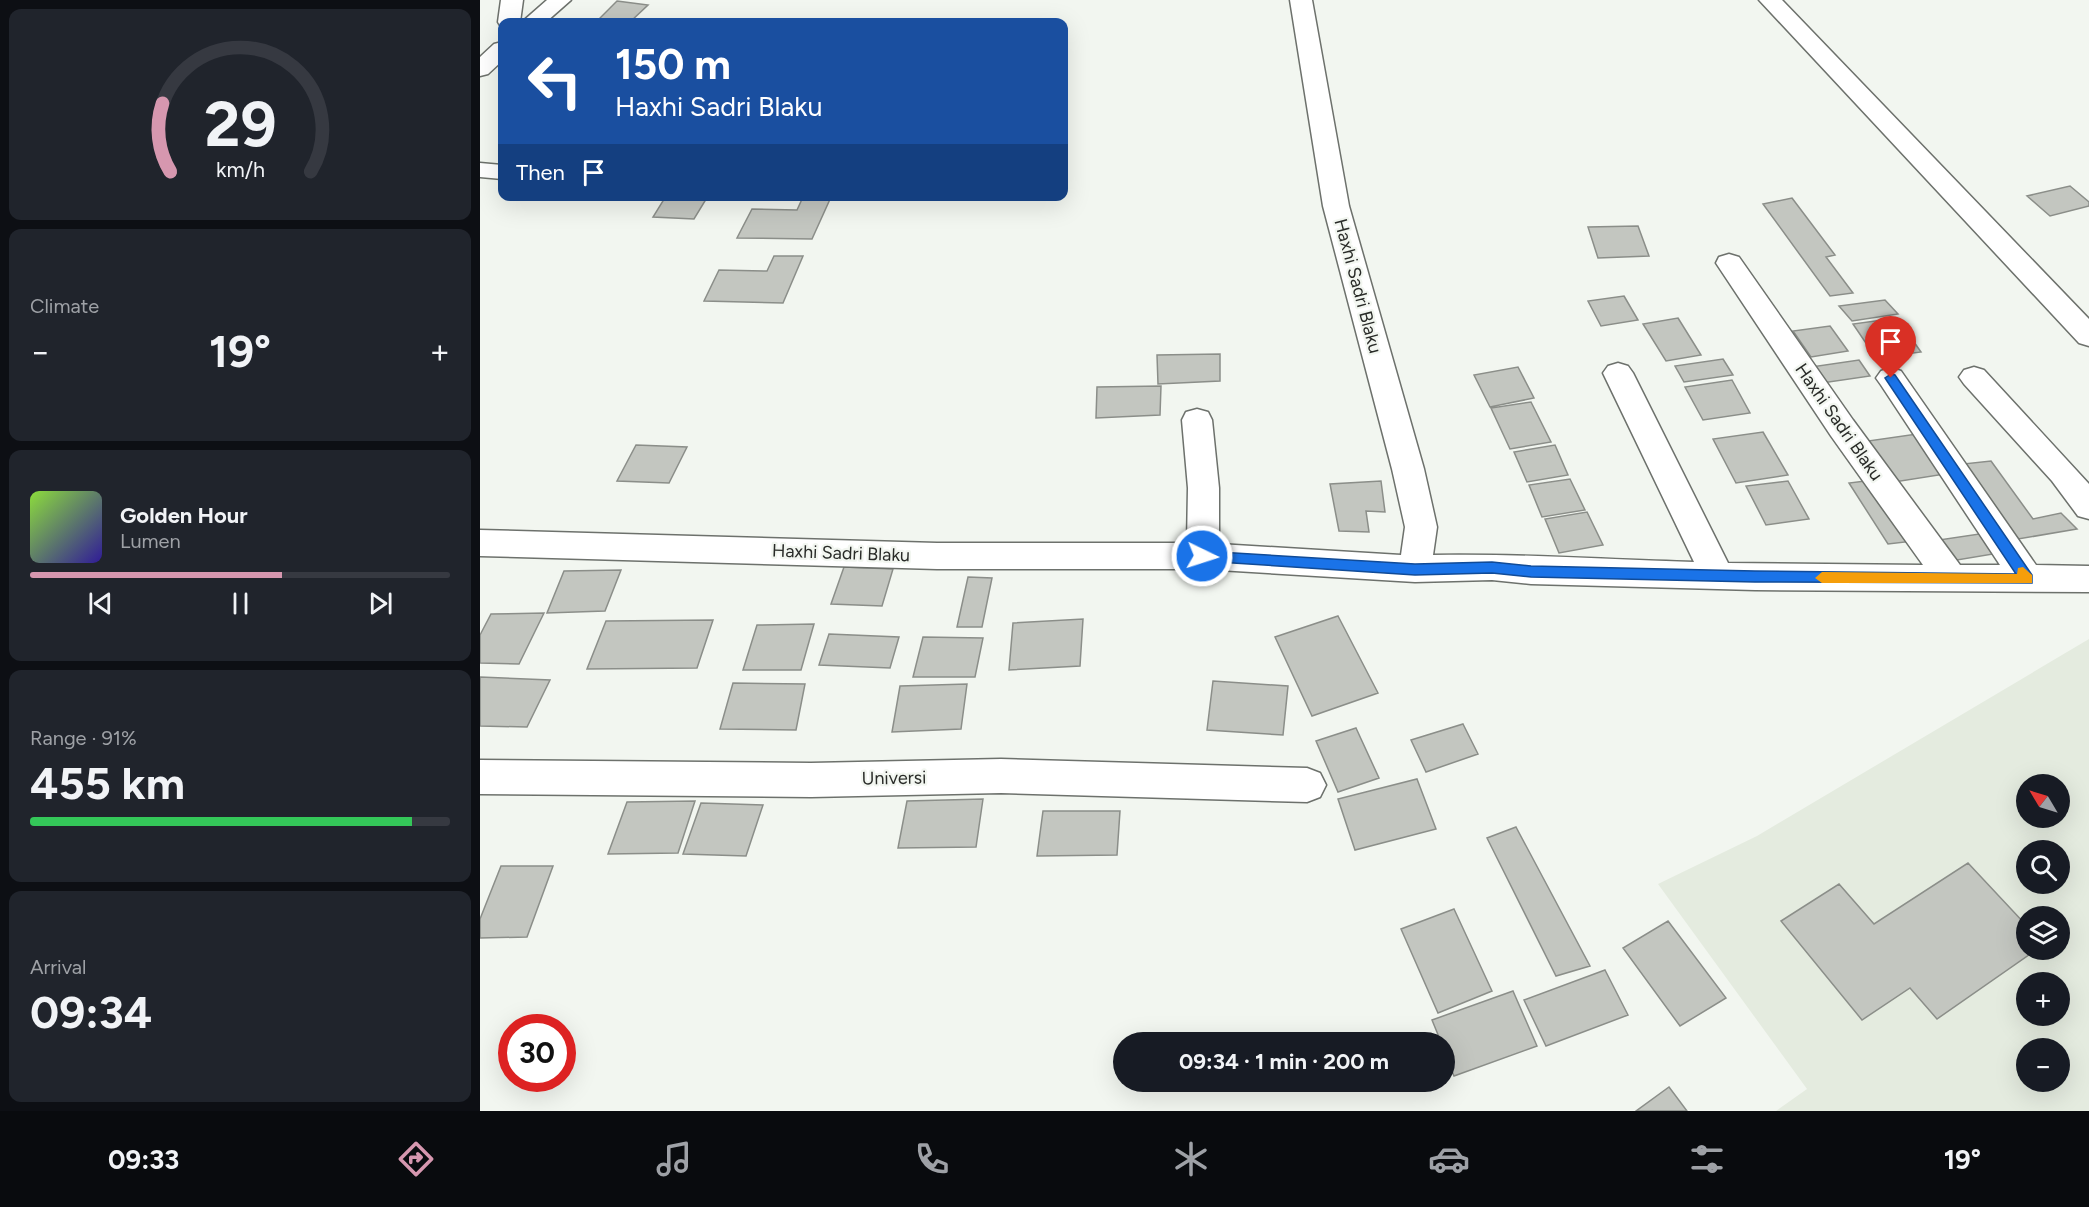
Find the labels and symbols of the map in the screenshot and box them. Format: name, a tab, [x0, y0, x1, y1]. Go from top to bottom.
street label: Haxhi Sadri Blaku	[1329, 216, 1387, 356]
pin	[1865, 316, 1916, 378]
street label: Haxhi Sadri Blaku	[1790, 359, 1888, 485]
position arrow	[1170, 524, 1234, 588]
street label: Haxhi Sadri Blaku	[772, 540, 910, 566]
street label: Universi	[862, 766, 926, 790]
north arrow	[2016, 774, 2070, 828]
speed limit sign: 30	[498, 1014, 576, 1092]

